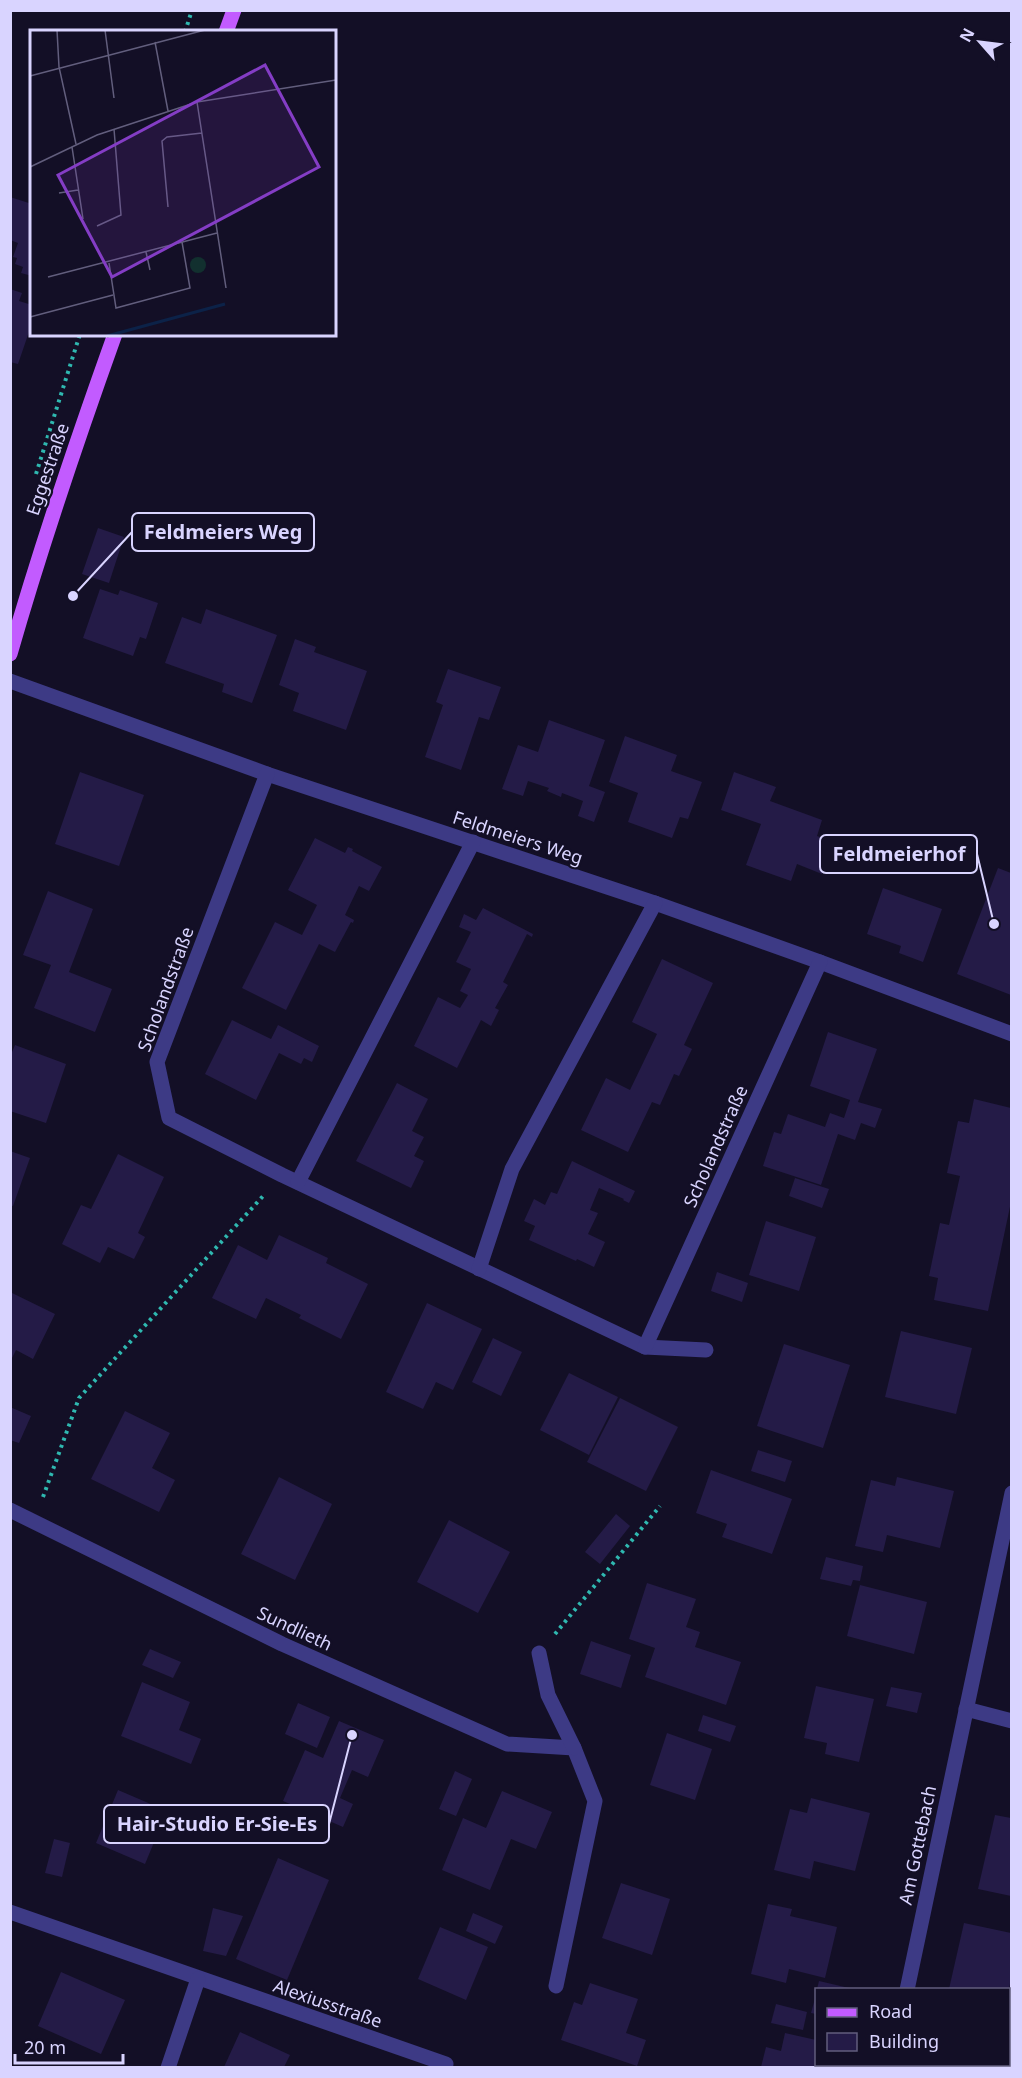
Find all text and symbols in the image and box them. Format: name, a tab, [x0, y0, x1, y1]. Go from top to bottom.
north arrow	[950, 12, 1010, 72]
text: N	[954, 24, 980, 46]
inset map	[30, 30, 336, 336]
street label: Eggestraße	[20, 420, 74, 518]
callout: Feldmeiers Weg	[132, 513, 314, 551]
text: Feldmeiers Weg	[144, 518, 302, 545]
street label: Feldmeiers Weg	[450, 805, 586, 869]
callout: Feldmeierhof	[820, 835, 977, 873]
text: Feldmeierhof	[832, 840, 967, 867]
street label: Scholandstraße	[131, 923, 199, 1055]
street label: Scholandstraße	[677, 1081, 753, 1211]
street label: Sundlieth	[254, 1600, 336, 1656]
street label: Am Gottebach	[893, 1783, 941, 1907]
callout: Hair-Studio Er-Sie-Es	[104, 1805, 329, 1843]
text: Hair-Studio Er-Sie-Es	[117, 1810, 317, 1837]
street label: Alexiusstraße	[270, 1973, 386, 2033]
legend	[815, 1988, 1010, 2066]
text: Road	[869, 1999, 912, 2023]
scale bar	[15, 2027, 123, 2065]
text: Building	[869, 2029, 939, 2053]
text: 20 m	[24, 2035, 66, 2059]

